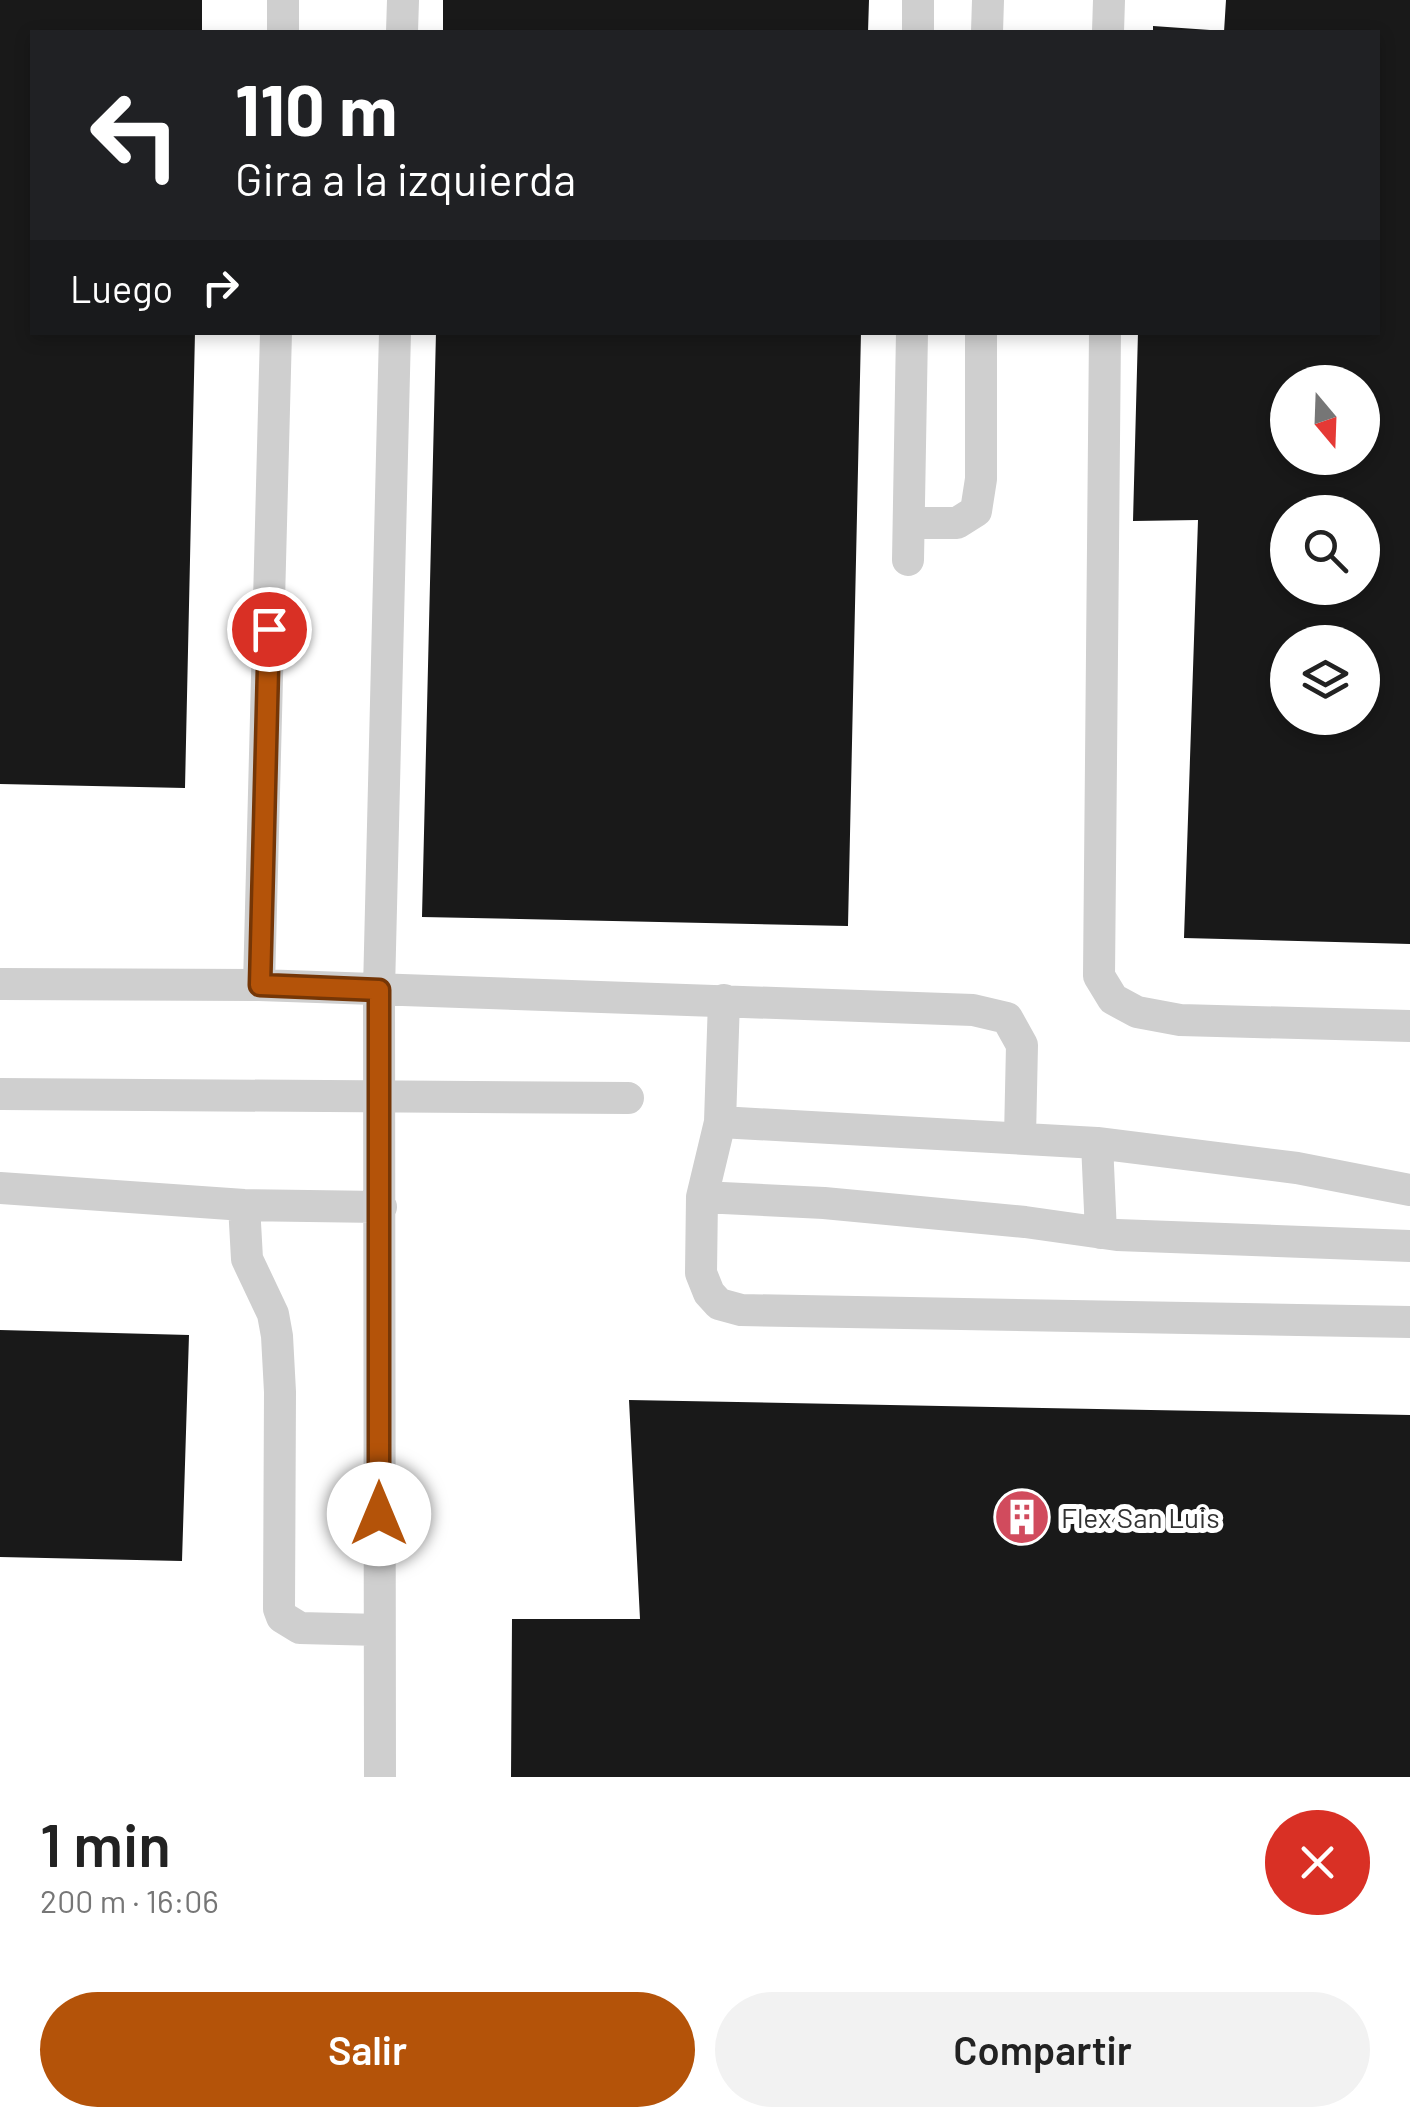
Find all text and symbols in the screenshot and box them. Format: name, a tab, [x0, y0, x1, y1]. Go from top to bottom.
text: 110 m	[235, 66, 397, 150]
icon: left	[70, 70, 200, 200]
text: Gira a la izquierda	[235, 151, 576, 205]
icon: right	[193, 260, 248, 315]
text: Luego	[70, 265, 173, 311]
north arrow	[1270, 365, 1380, 475]
map controls	[1270, 365, 1380, 735]
button: search	[1270, 495, 1380, 605]
pin	[227, 587, 312, 672]
icon: arrive	[242, 602, 297, 657]
button: layers	[1270, 625, 1380, 735]
position arrow	[327, 1462, 431, 1566]
building icon: Flex San Luis	[992, 1487, 1052, 1547]
place label: Flex San Luis	[1061, 1500, 1220, 1534]
text: 1 min	[40, 1807, 171, 1879]
button: close	[1265, 1810, 1370, 1915]
text: 200 m · 16:06	[40, 1881, 219, 1919]
button: Salir	[40, 1992, 695, 2107]
button: Compartir	[715, 1992, 1370, 2107]

